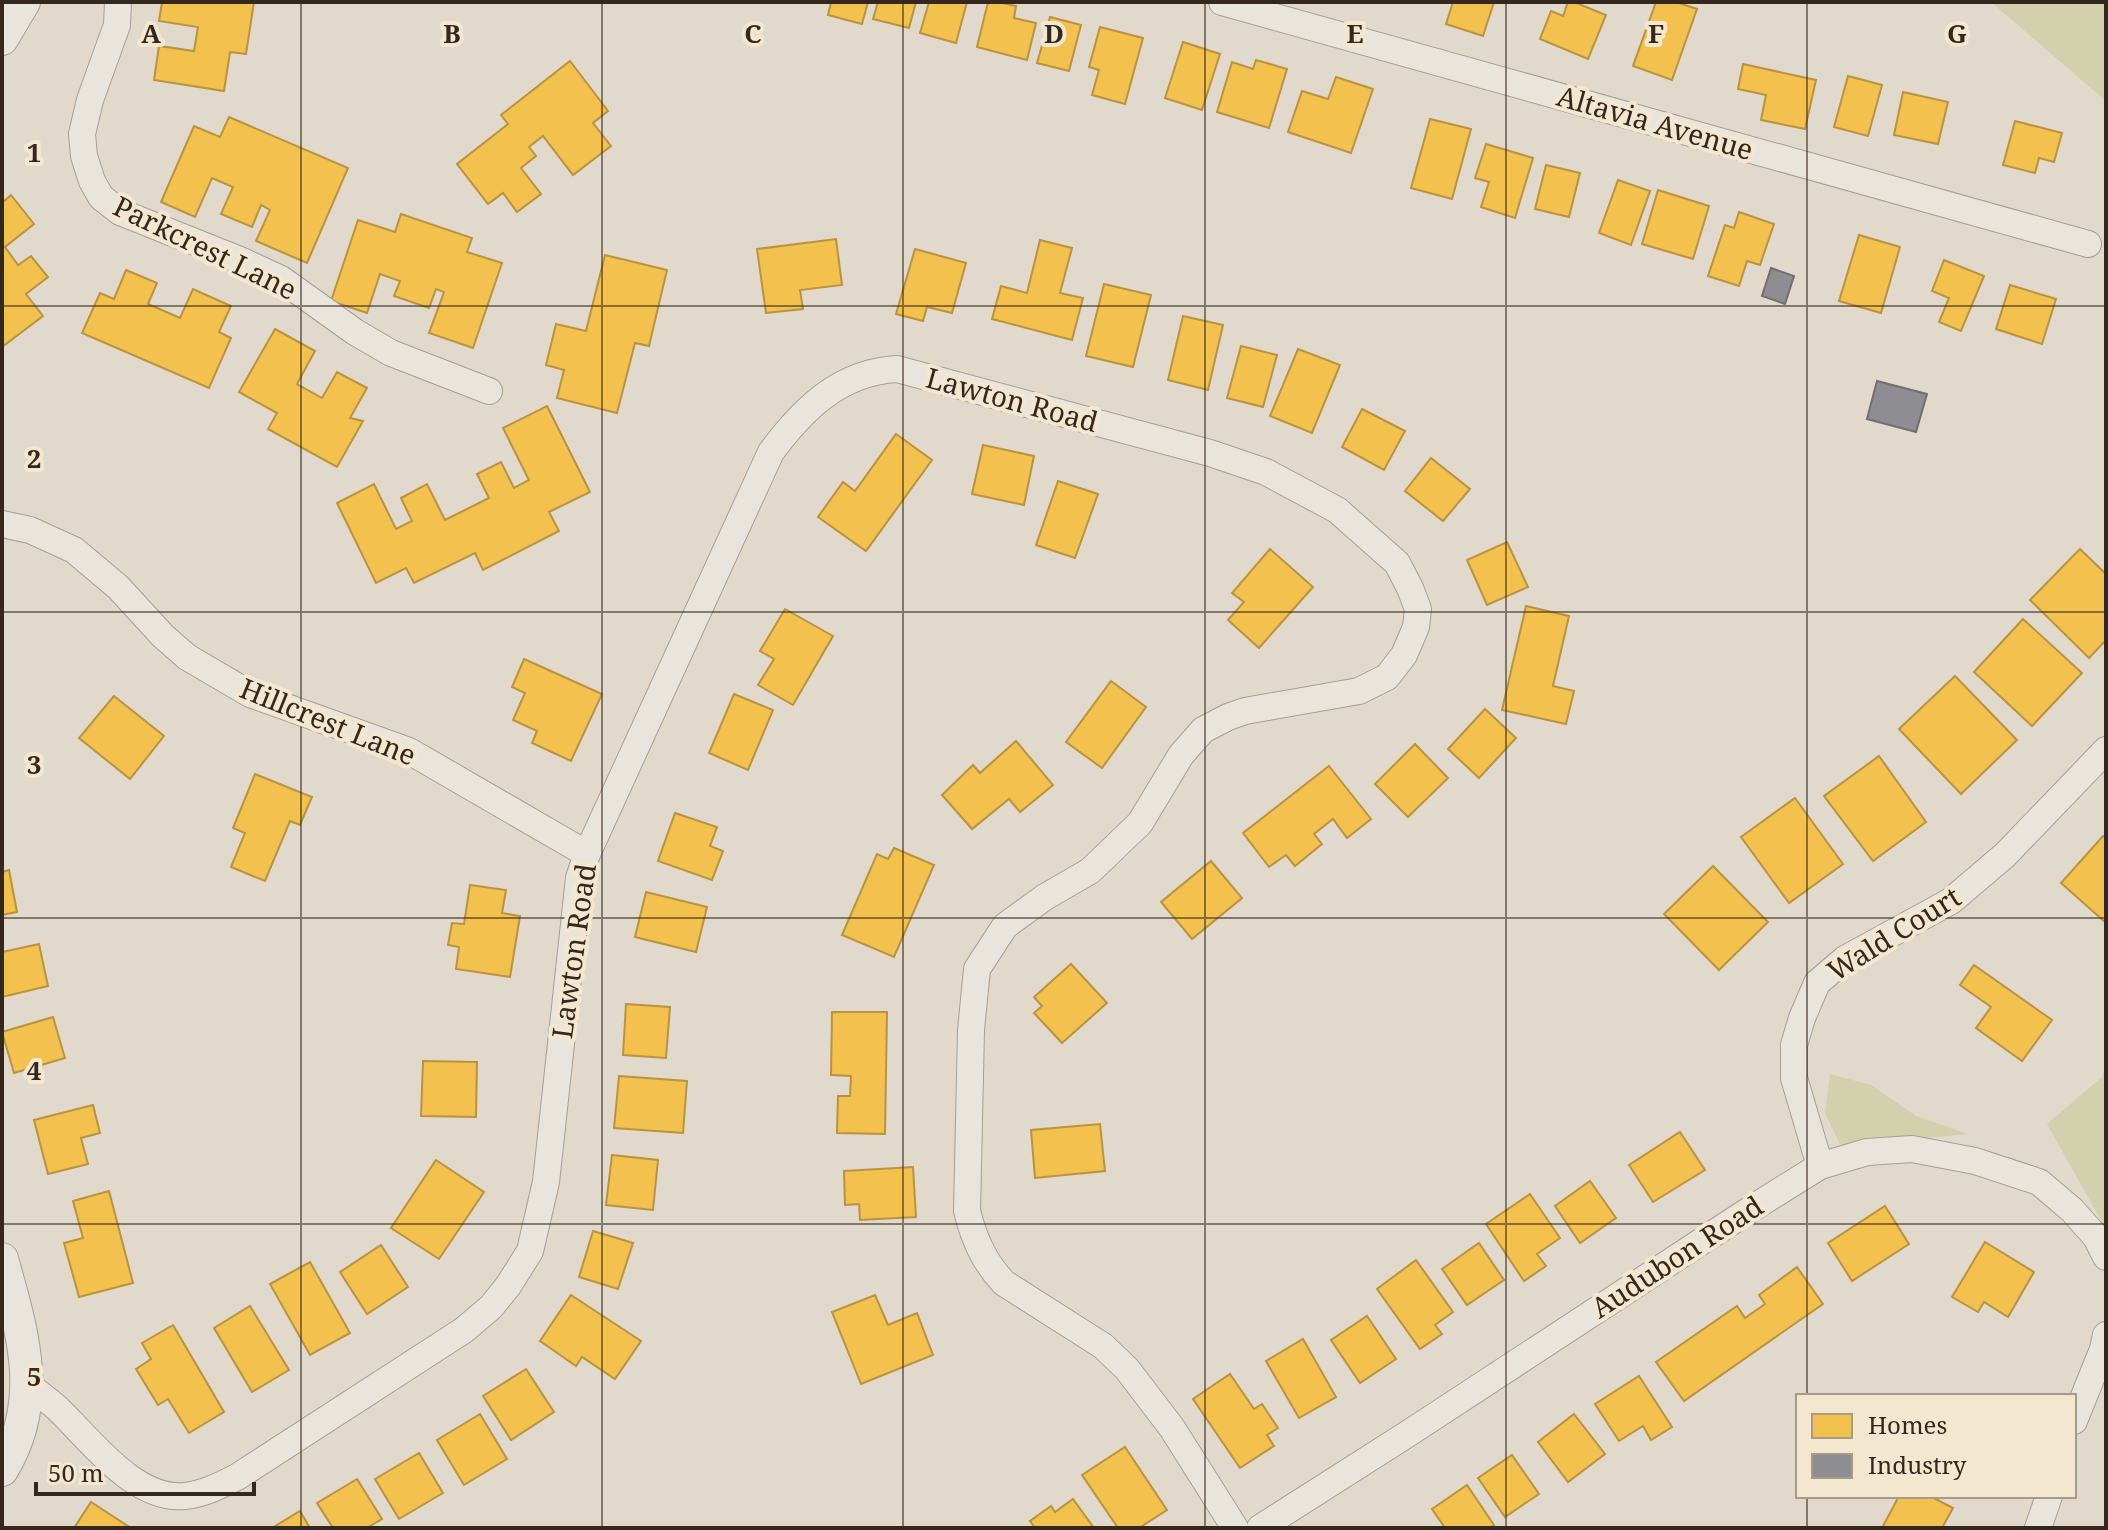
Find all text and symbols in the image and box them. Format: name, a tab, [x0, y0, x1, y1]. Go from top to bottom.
text: A	[141, 15, 161, 51]
text: B	[443, 15, 461, 51]
text: C	[744, 15, 762, 51]
text: D	[1044, 15, 1064, 51]
text: E	[1347, 15, 1364, 51]
text: F	[1648, 15, 1664, 51]
text: G	[1947, 15, 1967, 51]
street label: Altavia Avenue	[1553, 76, 1758, 168]
text: 1	[27, 134, 41, 170]
street label: Parkcrest Lane	[107, 186, 303, 308]
street label: Lawton Road	[922, 358, 1102, 440]
text: 2	[27, 440, 41, 476]
street label: Hillcrest Lane	[235, 669, 422, 774]
text: 3	[27, 746, 41, 782]
street label: Lawton Road	[542, 861, 604, 1041]
street label: Wald Court	[1820, 877, 1967, 989]
text: 4	[27, 1052, 42, 1088]
street label: Audubon Road	[1583, 1186, 1770, 1326]
text: 5	[27, 1358, 41, 1394]
legend	[1796, 1394, 2076, 1498]
text: Homes	[1868, 1408, 1947, 1441]
scale bar	[36, 1446, 254, 1496]
text: Industry	[1868, 1448, 1967, 1481]
text: 50 m	[48, 1456, 104, 1489]

